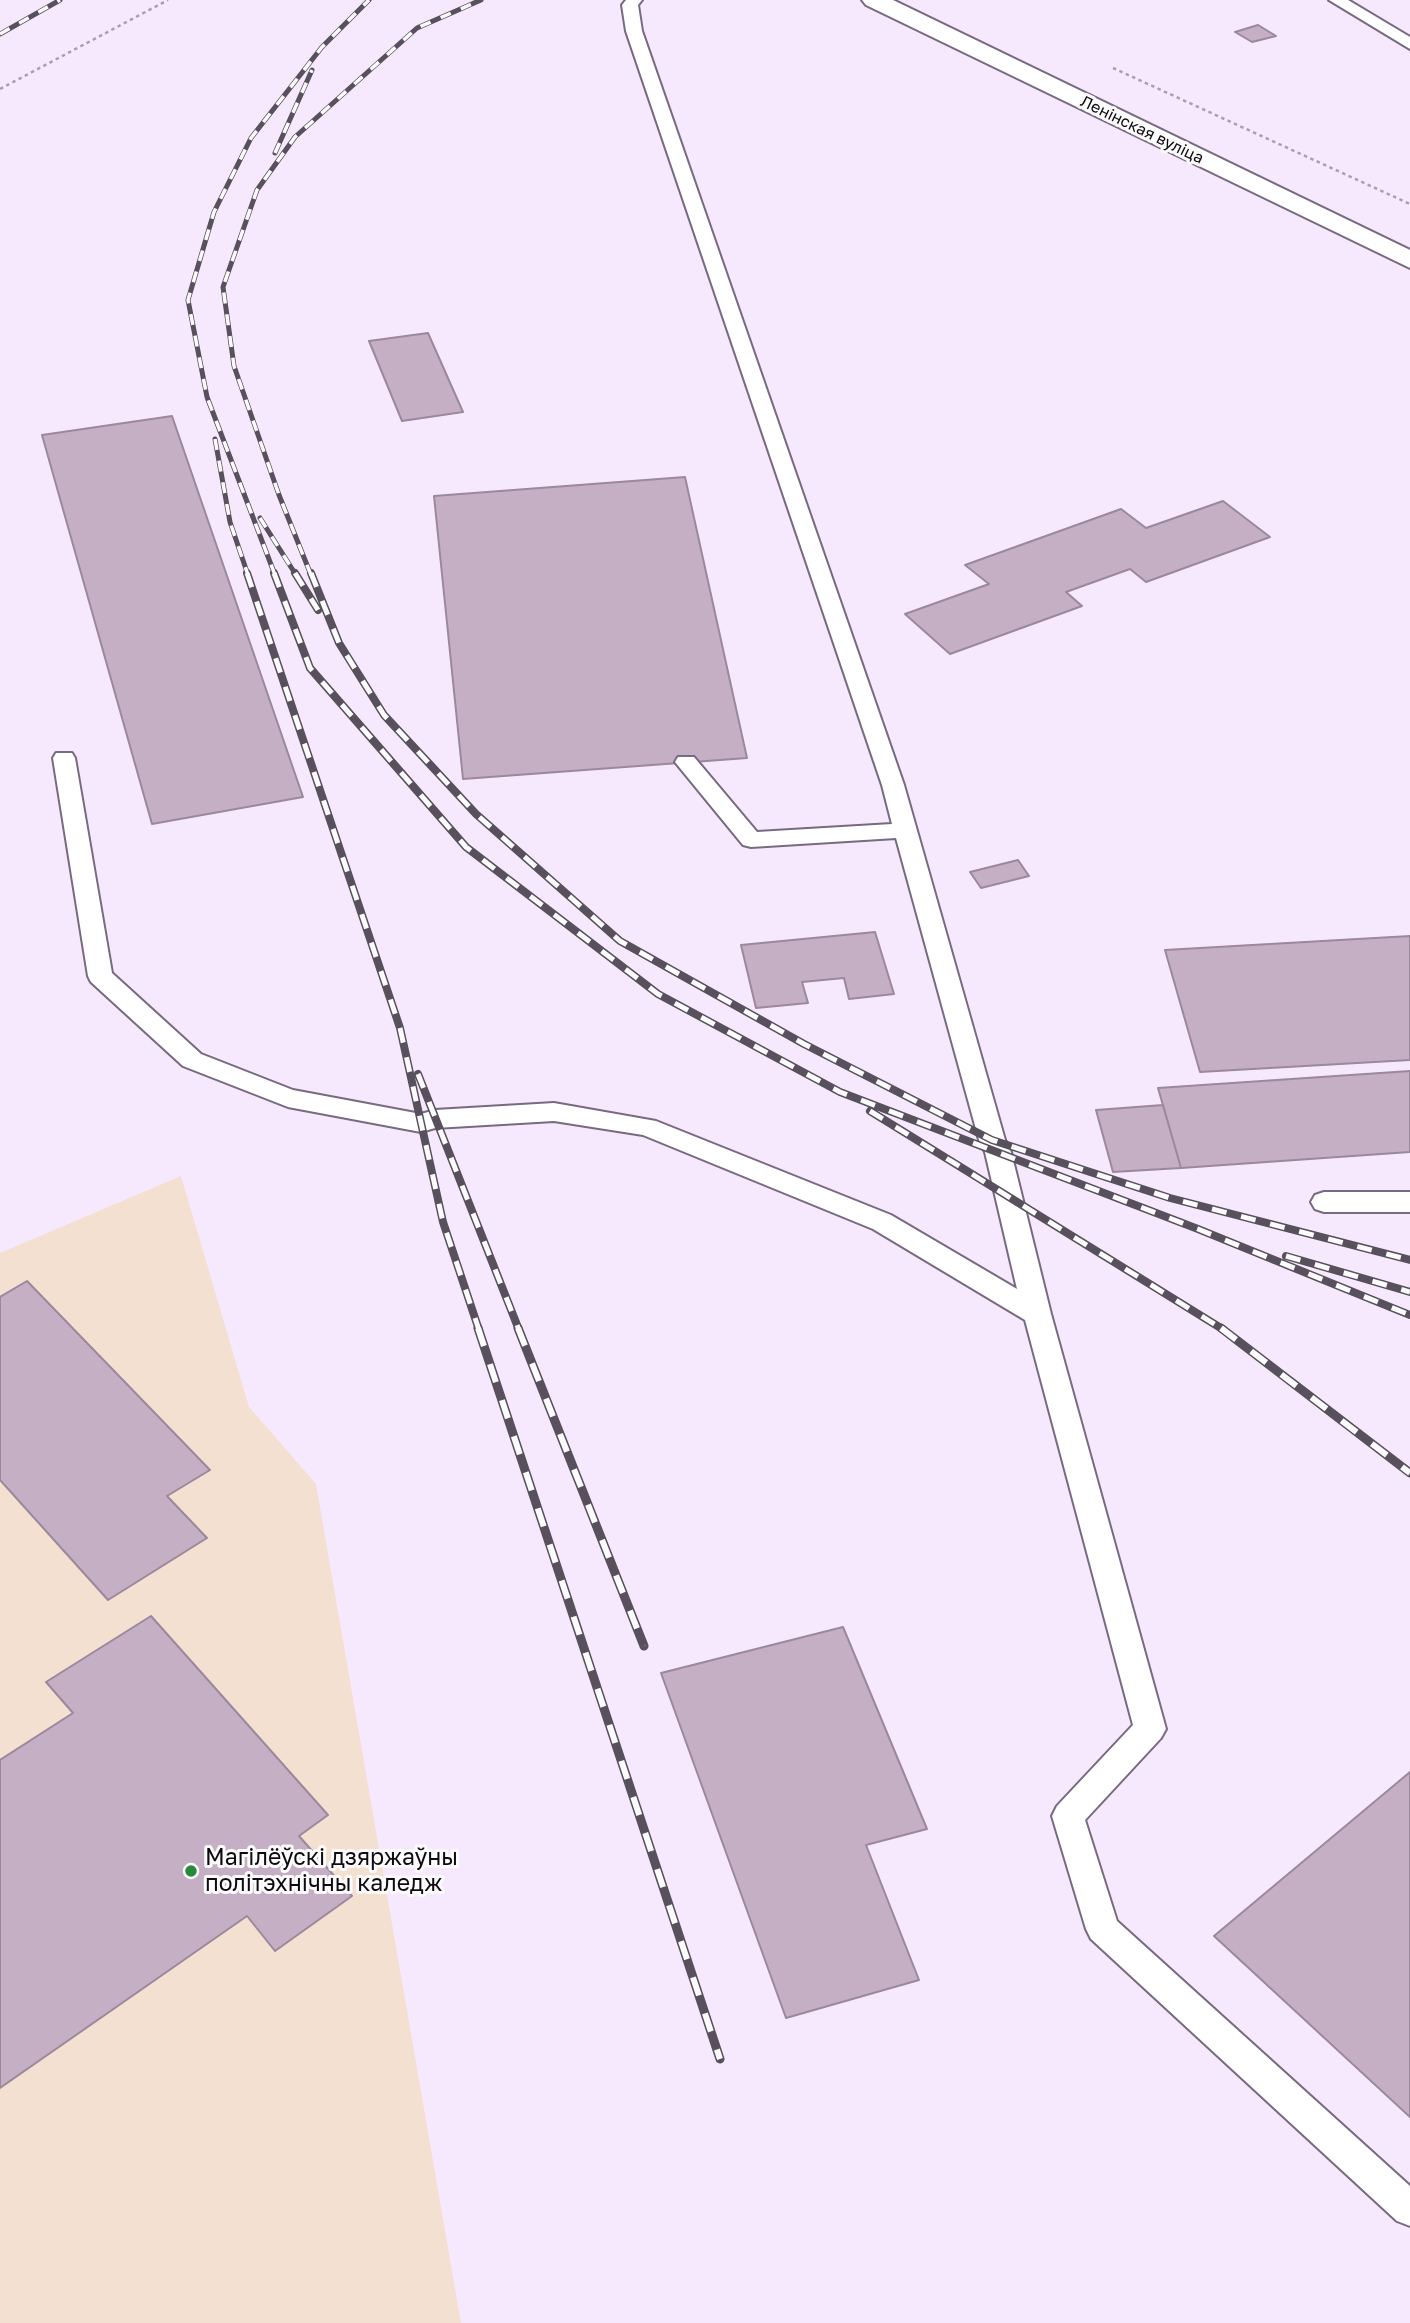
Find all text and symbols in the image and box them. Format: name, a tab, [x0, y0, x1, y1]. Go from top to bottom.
street label: Ленінская вуліца	[1077, 92, 1207, 168]
place label: Магілёўскі дзяржаўны політэхнічны каледж	[205, 1844, 458, 1898]
marker: Магілёўскі дзяржаўны політэхнічны каледж	[183, 1863, 199, 1879]

